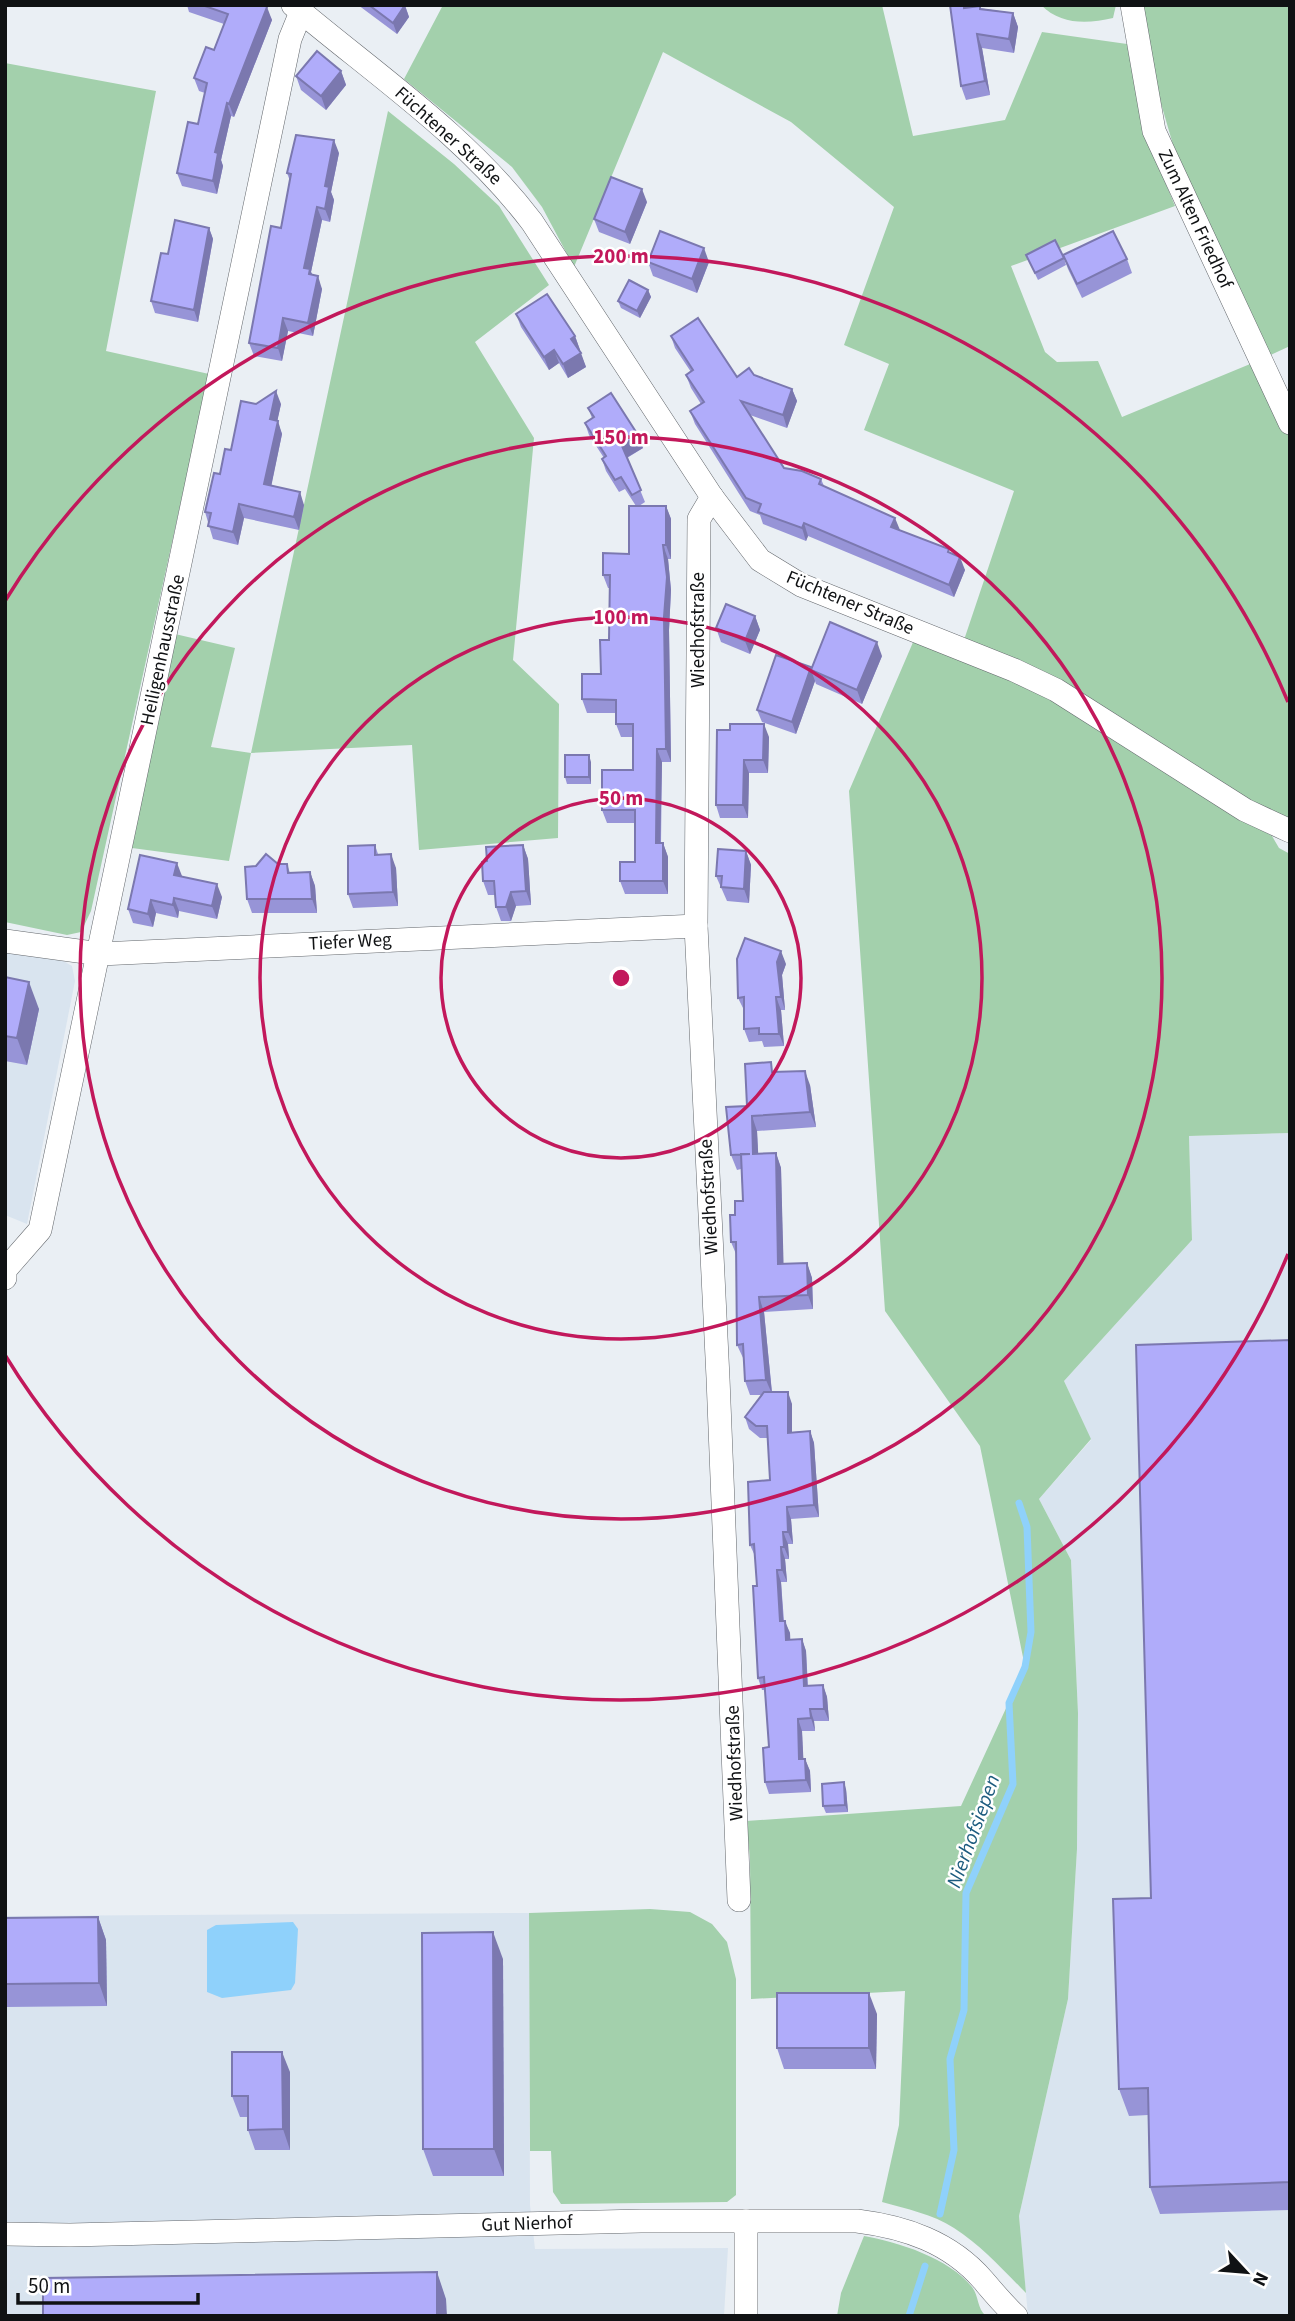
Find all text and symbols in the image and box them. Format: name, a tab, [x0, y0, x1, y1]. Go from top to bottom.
street label: Füchtener Straße	[388, 80, 508, 192]
street label: Zum Alten Friedhof	[1151, 145, 1240, 294]
text: 200 m	[593, 241, 649, 271]
text: 150 m	[593, 422, 649, 452]
street label: Füchtener Straße	[782, 564, 918, 642]
street label: Heiligenhausstraße	[134, 572, 192, 728]
street label: Wiedhofstraße	[685, 572, 712, 688]
text: 100 m	[593, 602, 649, 632]
text: 50 m	[599, 783, 643, 813]
street label: Tiefer Weg	[308, 926, 393, 958]
centre of rings	[609, 966, 633, 990]
street label: Wiedhofstraße	[692, 1138, 726, 1256]
street label: Wiedhofstraße	[719, 1705, 751, 1821]
water label: Nierhofsiepen	[939, 1770, 1007, 1892]
street label: Gut Nierhof	[481, 2209, 575, 2239]
north arrow	[1211, 2237, 1281, 2307]
scale bar	[18, 2262, 198, 2306]
text: N	[1245, 2267, 1275, 2290]
text: 50 m	[28, 2271, 70, 2301]

